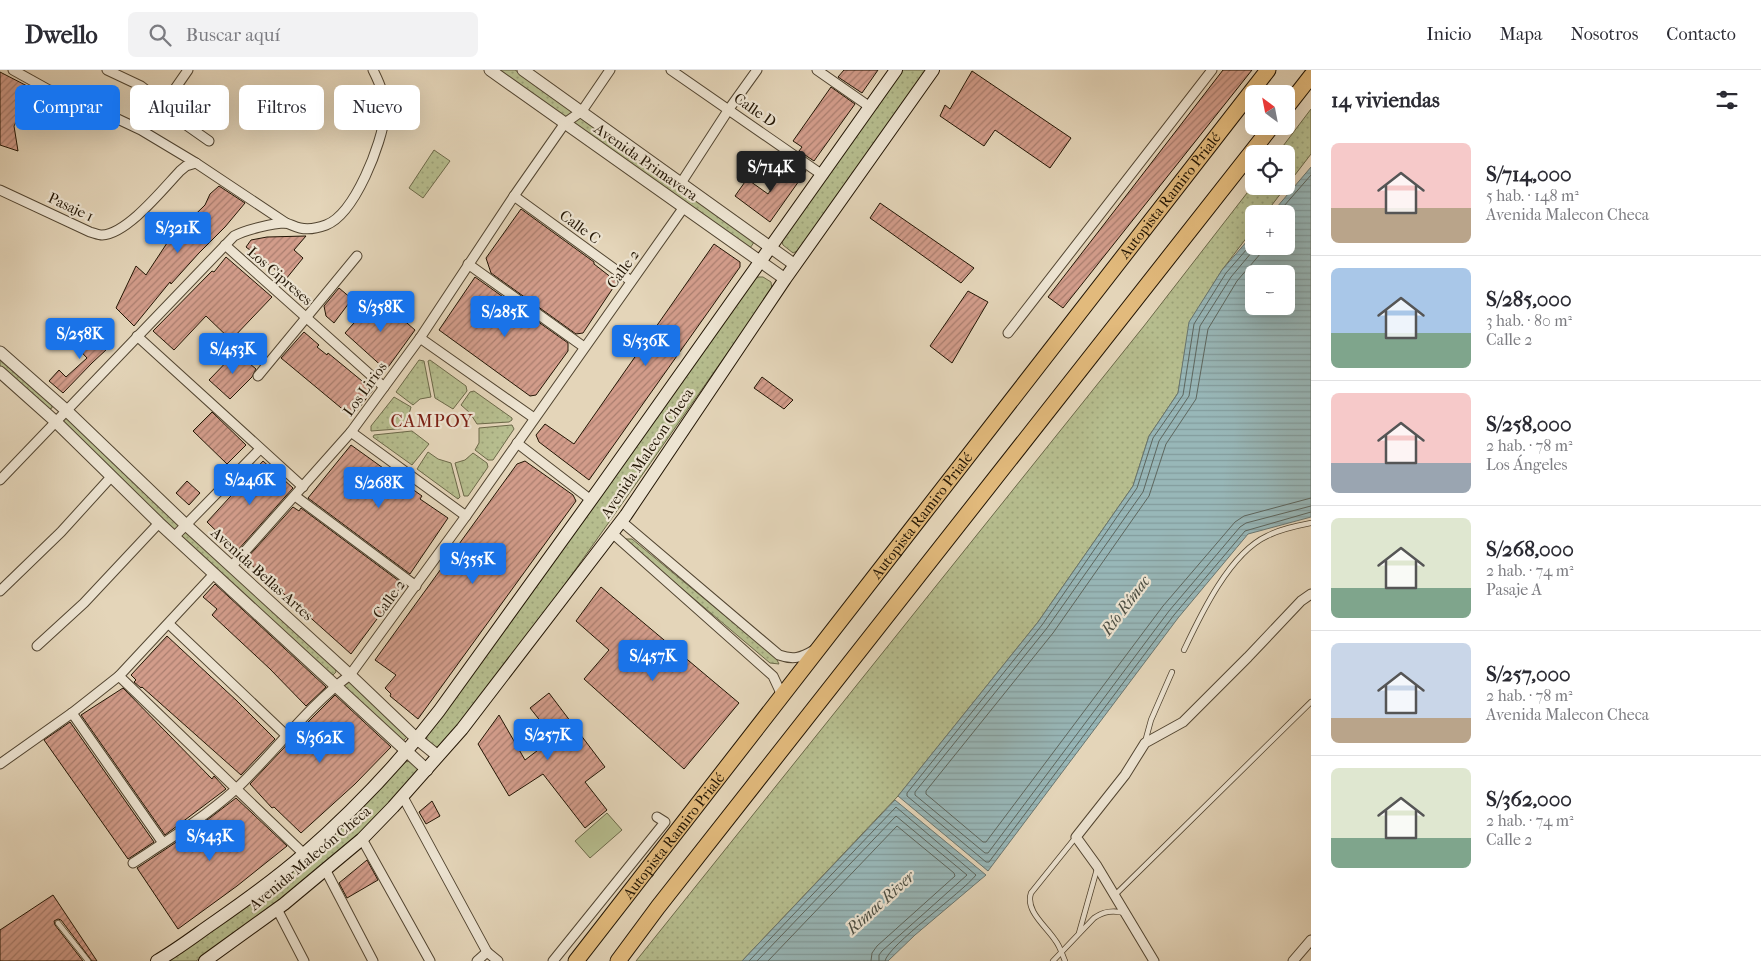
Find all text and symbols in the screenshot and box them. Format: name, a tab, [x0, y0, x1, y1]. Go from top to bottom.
search box	[128, 12, 478, 57]
text: Dwello	[25, 21, 98, 49]
icon: search	[146, 21, 174, 49]
text: Buscar aquí	[186, 24, 280, 46]
text: Inicio	[1427, 24, 1472, 45]
text: Mapa	[1500, 24, 1542, 45]
text: Nosotros	[1570, 24, 1638, 45]
text: Contacto	[1666, 24, 1736, 45]
chip: Comprar	[15, 85, 120, 130]
chip: Alquilar	[130, 85, 229, 130]
chip: Filtros	[239, 85, 324, 130]
chip: Nuevo	[334, 85, 420, 130]
north arrow	[1245, 85, 1295, 135]
map controls	[1245, 85, 1295, 315]
icon: filters	[1713, 86, 1741, 114]
text: 14 viviendas	[1331, 88, 1440, 112]
street label: Calle D	[730, 89, 780, 131]
street label: Avenida Primavera	[590, 119, 702, 205]
street label: Autopista Ramiro Prialé	[1115, 128, 1225, 263]
button: locate	[1245, 145, 1295, 195]
pin: S/714K	[730, 150, 812, 193]
text: S/714K	[748, 157, 794, 176]
text: S/714,000	[1486, 162, 1572, 186]
icon: home	[1371, 163, 1431, 223]
text: 5 hab. · 148 m²	[1486, 186, 1579, 205]
street label: Pasaje 1	[45, 189, 97, 225]
button: +	[1245, 205, 1295, 255]
text: Avenida Malecon Checa	[1486, 205, 1649, 224]
street label: Calle C	[556, 206, 604, 248]
pin: S/321K	[137, 212, 219, 254]
text: S/321K	[156, 218, 200, 237]
street label: Los Cipreses	[244, 243, 317, 309]
street label: Calle 2	[603, 246, 643, 292]
button: −	[1245, 265, 1295, 315]
text: S/285,000	[1486, 287, 1572, 311]
icon: home	[1371, 288, 1431, 348]
pin: S/358K	[340, 290, 422, 333]
pin: S/285K	[464, 296, 546, 338]
text: S/358K	[358, 297, 404, 316]
text: S/285K	[482, 302, 528, 321]
text: 3 hab. · 80 m²	[1486, 311, 1572, 330]
pin: S/258K	[39, 318, 121, 360]
text: S/258K	[57, 324, 103, 343]
pin: S/536K	[605, 324, 687, 367]
text: Calle 2	[1486, 330, 1532, 349]
text: S/536K	[623, 331, 669, 350]
pin: S/453K	[192, 332, 274, 375]
text: S/453K	[210, 339, 256, 358]
street label: Los Lirios	[339, 358, 391, 420]
street label: Avenida Malecon Checa	[596, 384, 698, 522]
district label: CAMPOY	[390, 411, 474, 432]
text: S/258,000	[1486, 412, 1572, 436]
icon: home	[1371, 413, 1431, 473]
text: 2 hab. · 78 m²	[1486, 436, 1573, 455]
street label: Autopista Ramiro Prialé	[867, 448, 977, 583]
text: Los Ángeles	[1486, 455, 1567, 474]
pin: S/246K	[209, 464, 291, 506]
pin: S/268K	[338, 466, 420, 509]
text: S/246K	[225, 470, 275, 489]
text: S/268K	[355, 473, 403, 492]
street label: Avenida Bellas Artes	[207, 523, 317, 625]
text: S/268,000	[1486, 537, 1574, 561]
icon: home	[1371, 538, 1431, 598]
pin: S/355K	[432, 542, 514, 585]
text: S/355K	[451, 549, 495, 568]
text: 2 hab. · 74 m²	[1486, 561, 1574, 580]
water label: Río Rímac	[1096, 571, 1154, 640]
street label: Calle 2	[369, 576, 409, 622]
text: Pasaje A	[1486, 580, 1542, 599]
pin: S/457K	[612, 640, 694, 682]
text: S/457K	[629, 646, 677, 665]
text: S/257,000	[1486, 662, 1571, 686]
icon: home	[1371, 663, 1431, 723]
text: 2 hab. · 78 m²	[1486, 686, 1573, 705]
text: Avenida Malecon Checa	[1486, 705, 1649, 724]
pin: S/257K	[507, 718, 589, 761]
pin: S/362K	[279, 722, 361, 764]
text: S/257K	[525, 725, 571, 744]
text: S/362K	[296, 728, 344, 747]
street label: Autopista Ramiro Prialé	[619, 769, 729, 903]
text: S/362,000	[1486, 787, 1572, 811]
icon: home	[1371, 788, 1431, 848]
street label: Avenida Malecón Checa	[245, 801, 375, 915]
text: 2 hab. · 74 m²	[1486, 811, 1574, 830]
pin: S/543K	[169, 820, 251, 862]
text: S/543K	[187, 826, 233, 845]
text: Calle 2	[1486, 830, 1532, 849]
water label: Rimac River	[842, 866, 920, 939]

